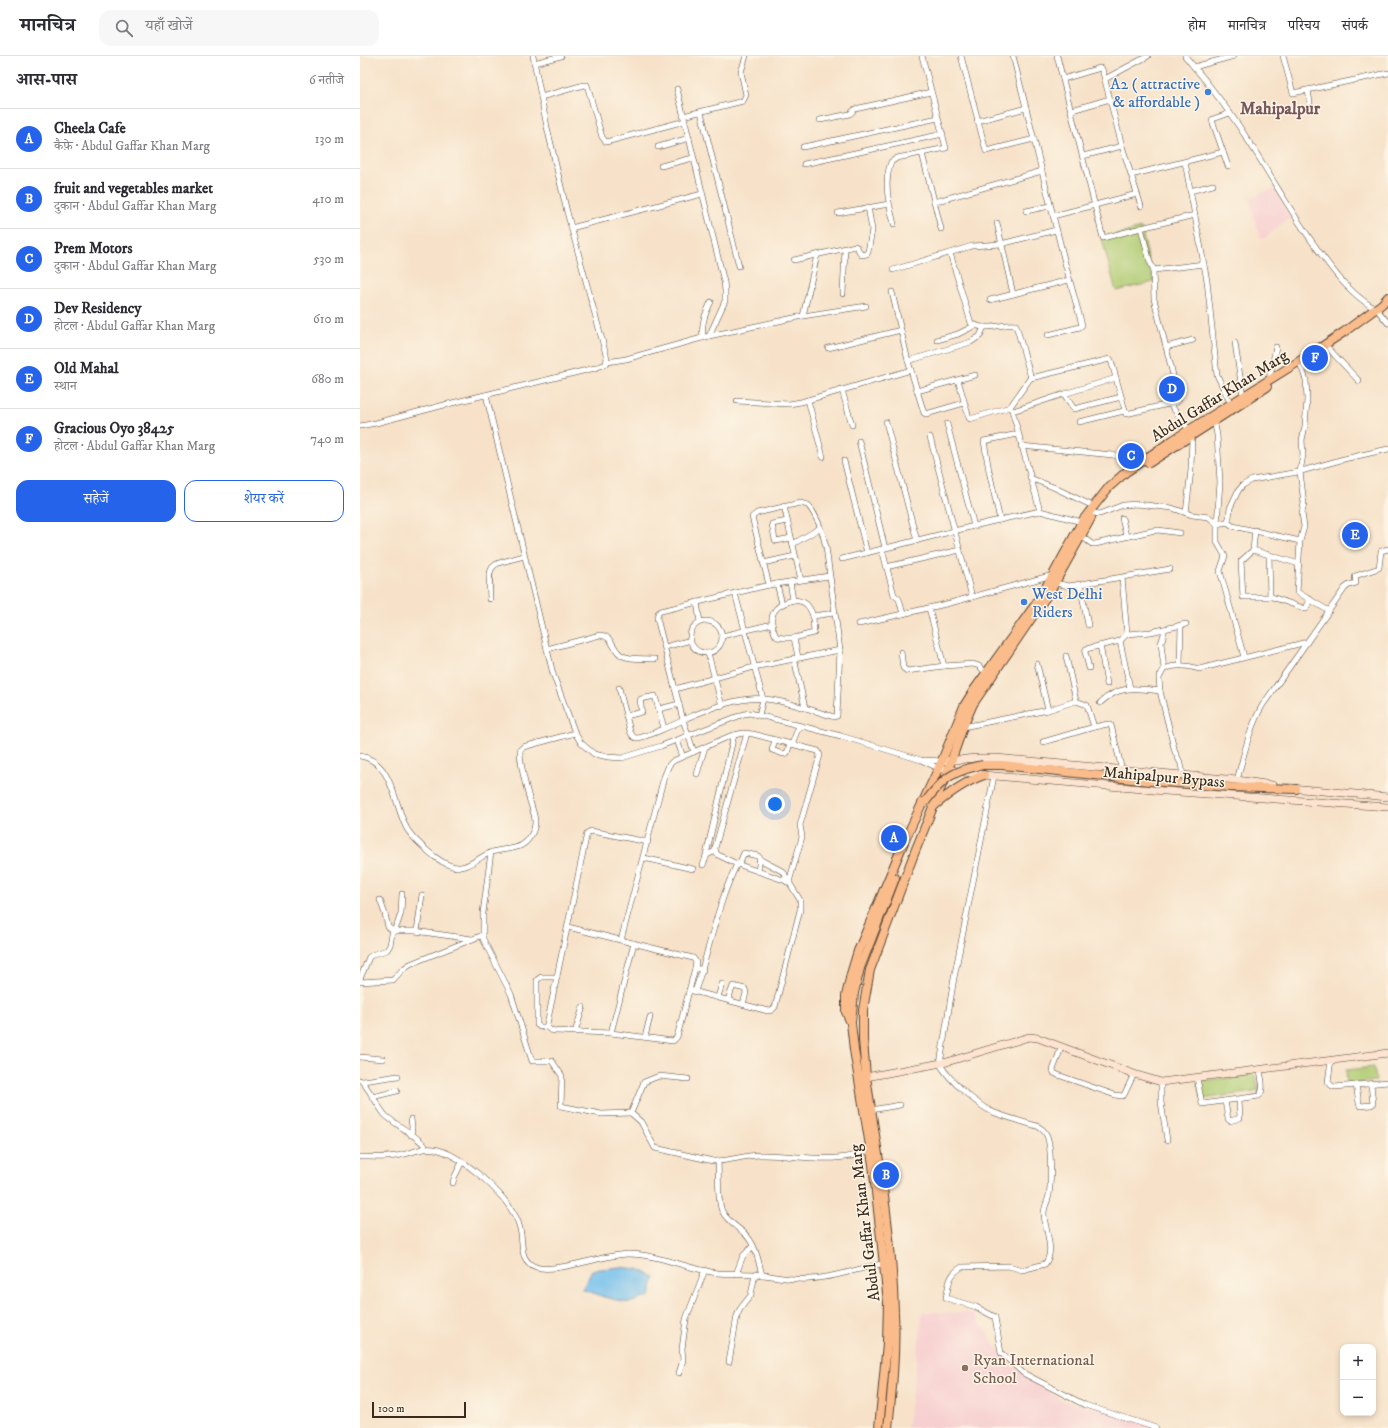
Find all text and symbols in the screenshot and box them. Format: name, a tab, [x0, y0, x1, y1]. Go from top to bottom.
search box	[99, 10, 379, 46]
text: मानचित्र	[20, 14, 75, 37]
text: यहाँ खोजें	[145, 16, 192, 35]
icon: search	[113, 17, 135, 39]
text: होम	[1188, 17, 1206, 35]
text: मानचित्र	[1228, 17, 1266, 35]
text: परिचय	[1288, 17, 1320, 35]
text: संपर्क	[1342, 17, 1368, 35]
text: आस-पास	[16, 69, 77, 91]
text: 6 नतीजे	[309, 72, 344, 88]
place label: A2 ( attractive & affordable )	[1110, 74, 1200, 112]
marker: A2 ( attractive & affordable )	[1203, 87, 1213, 97]
district label: Mahipalpur	[1240, 98, 1321, 120]
text: Cheela Cafe	[54, 119, 126, 138]
text: A	[25, 131, 33, 147]
text: 130 m	[315, 131, 344, 147]
text: कैफ़े · Abdul Gaffar Khan Marg	[54, 138, 210, 154]
text: fruit and vegetables market	[54, 179, 213, 198]
text: B	[25, 191, 33, 207]
text: 410 m	[312, 191, 344, 207]
text: दुकान · Abdul Gaffar Khan Marg	[54, 198, 216, 214]
text: Prem Motors	[54, 239, 132, 258]
text: C	[25, 251, 33, 267]
text: 530 m	[313, 251, 344, 267]
text: दुकान · Abdul Gaffar Khan Marg	[54, 258, 216, 274]
text: Dev Residency	[54, 299, 141, 318]
text: D	[24, 311, 34, 327]
text: 610 m	[313, 311, 344, 327]
text: होटल · Abdul Gaffar Khan Marg	[54, 318, 215, 334]
pin: F	[1302, 343, 1328, 373]
street label: Abdul Gaffar Khan Marg	[1147, 345, 1292, 446]
text: Old Mahal	[54, 359, 119, 378]
text: E	[24, 371, 34, 387]
text: 680 m	[311, 371, 344, 387]
pin: D	[1159, 374, 1185, 404]
text: स्थान	[54, 378, 77, 394]
text: Gracious Oyo 38425	[54, 419, 174, 438]
text: F	[25, 431, 33, 447]
text: 740 m	[310, 431, 344, 447]
text: होटल · Abdul Gaffar Khan Marg	[54, 438, 215, 454]
pin: C	[1118, 441, 1144, 471]
button: सहेजें	[16, 480, 176, 522]
button: शेयर करें	[184, 480, 344, 522]
pin: E	[1342, 520, 1368, 550]
place label: West Delhi Riders	[1031, 584, 1102, 622]
marker: West Delhi Riders	[1019, 597, 1029, 607]
street label: Mahipalpur Bypass	[1102, 762, 1226, 792]
your location	[765, 794, 785, 814]
pin: A	[881, 823, 907, 853]
street label: Abdul Gaffar Khan Marg	[845, 1143, 885, 1303]
pin: B	[873, 1160, 899, 1190]
map controls	[1340, 1344, 1376, 1416]
button: +	[1340, 1344, 1376, 1380]
place label: Ryan International School	[973, 1350, 1095, 1388]
marker: Ryan International School	[960, 1363, 970, 1373]
button: −	[1340, 1380, 1376, 1416]
scale bar	[372, 1400, 466, 1419]
text: 100 m	[378, 1402, 404, 1416]

